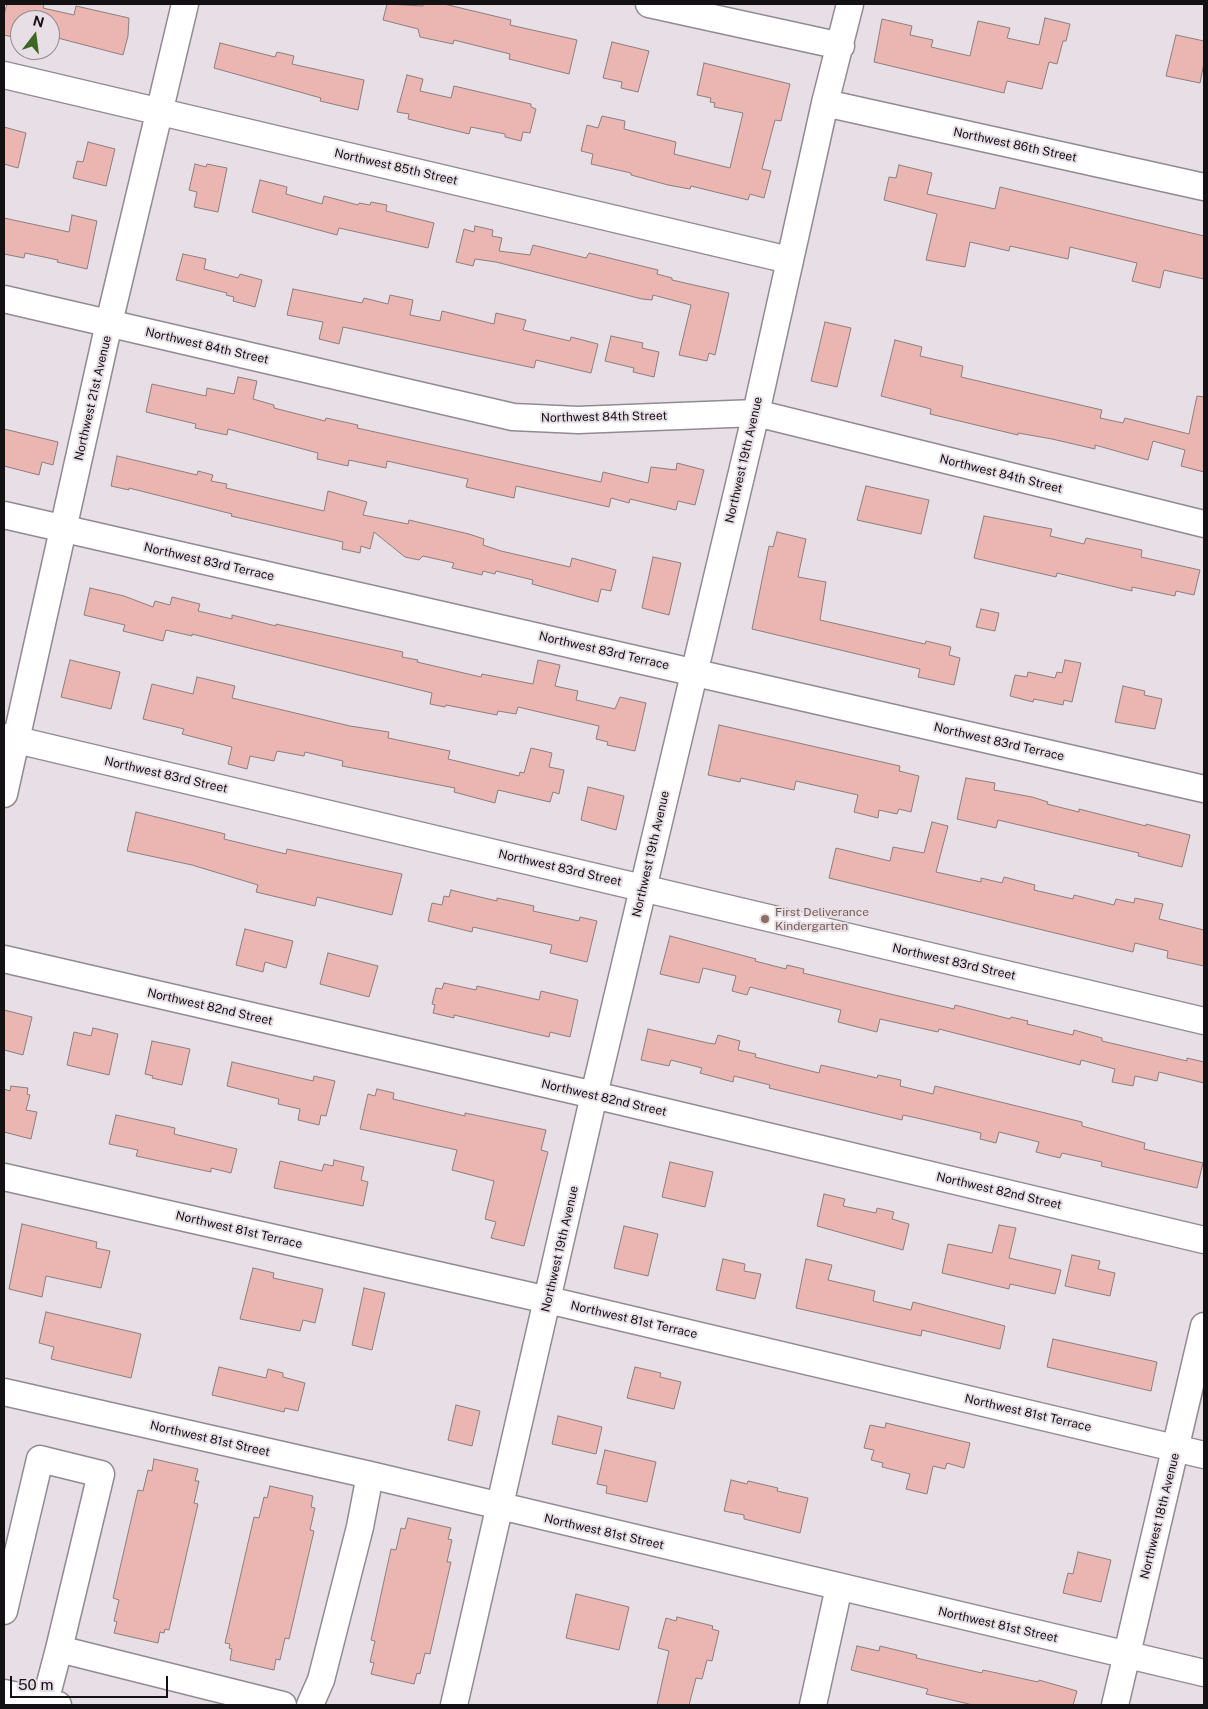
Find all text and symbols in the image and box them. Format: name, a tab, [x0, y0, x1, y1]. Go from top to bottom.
north arrow	[10, 10, 60, 60]
text: N	[31, 12, 46, 31]
street label: Northwest 86th Street	[952, 125, 1078, 165]
street label: Northwest 85th Street	[333, 146, 459, 188]
street label: Northwest 84th Street	[144, 325, 270, 367]
street label: Northwest 21st Avenue	[72, 334, 114, 462]
street label: Northwest 19th Avenue	[722, 395, 766, 525]
street label: Northwest 84th Street	[541, 409, 667, 425]
street label: Northwest 84th Street	[938, 452, 1064, 496]
street label: Northwest 83rd Terrace	[142, 540, 276, 584]
street label: Northwest 83rd Terrace	[537, 629, 671, 673]
street label: Northwest 83rd Terrace	[932, 720, 1066, 764]
street label: Northwest 83rd Street	[103, 754, 229, 796]
street label: Northwest 19th Avenue	[629, 789, 673, 919]
street label: Northwest 83rd Street	[497, 847, 623, 889]
place label: First Deliverance Kindergarten	[775, 905, 869, 933]
marker: First Deliverance Kindergarten	[759, 913, 771, 925]
street label: Northwest 83rd Street	[891, 941, 1017, 983]
street label: Northwest 82nd Street	[146, 986, 274, 1028]
street label: Northwest 82nd Street	[540, 1077, 668, 1119]
street label: Northwest 82nd Street	[935, 1170, 1063, 1212]
street label: Northwest 19th Avenue	[538, 1184, 582, 1314]
street label: Northwest 81st Terrace	[174, 1208, 304, 1252]
street label: Northwest 81st Terrace	[569, 1298, 699, 1342]
street label: Northwest 81st Terrace	[963, 1391, 1093, 1435]
street label: Northwest 81st Street	[149, 1418, 271, 1460]
street label: Northwest 18th Avenue	[1137, 1451, 1183, 1581]
street label: Northwest 81st Street	[543, 1511, 665, 1553]
street label: Northwest 81st Street	[937, 1604, 1059, 1646]
scale bar	[12, 1666, 170, 1698]
text: 50 m	[18, 1676, 53, 1693]

